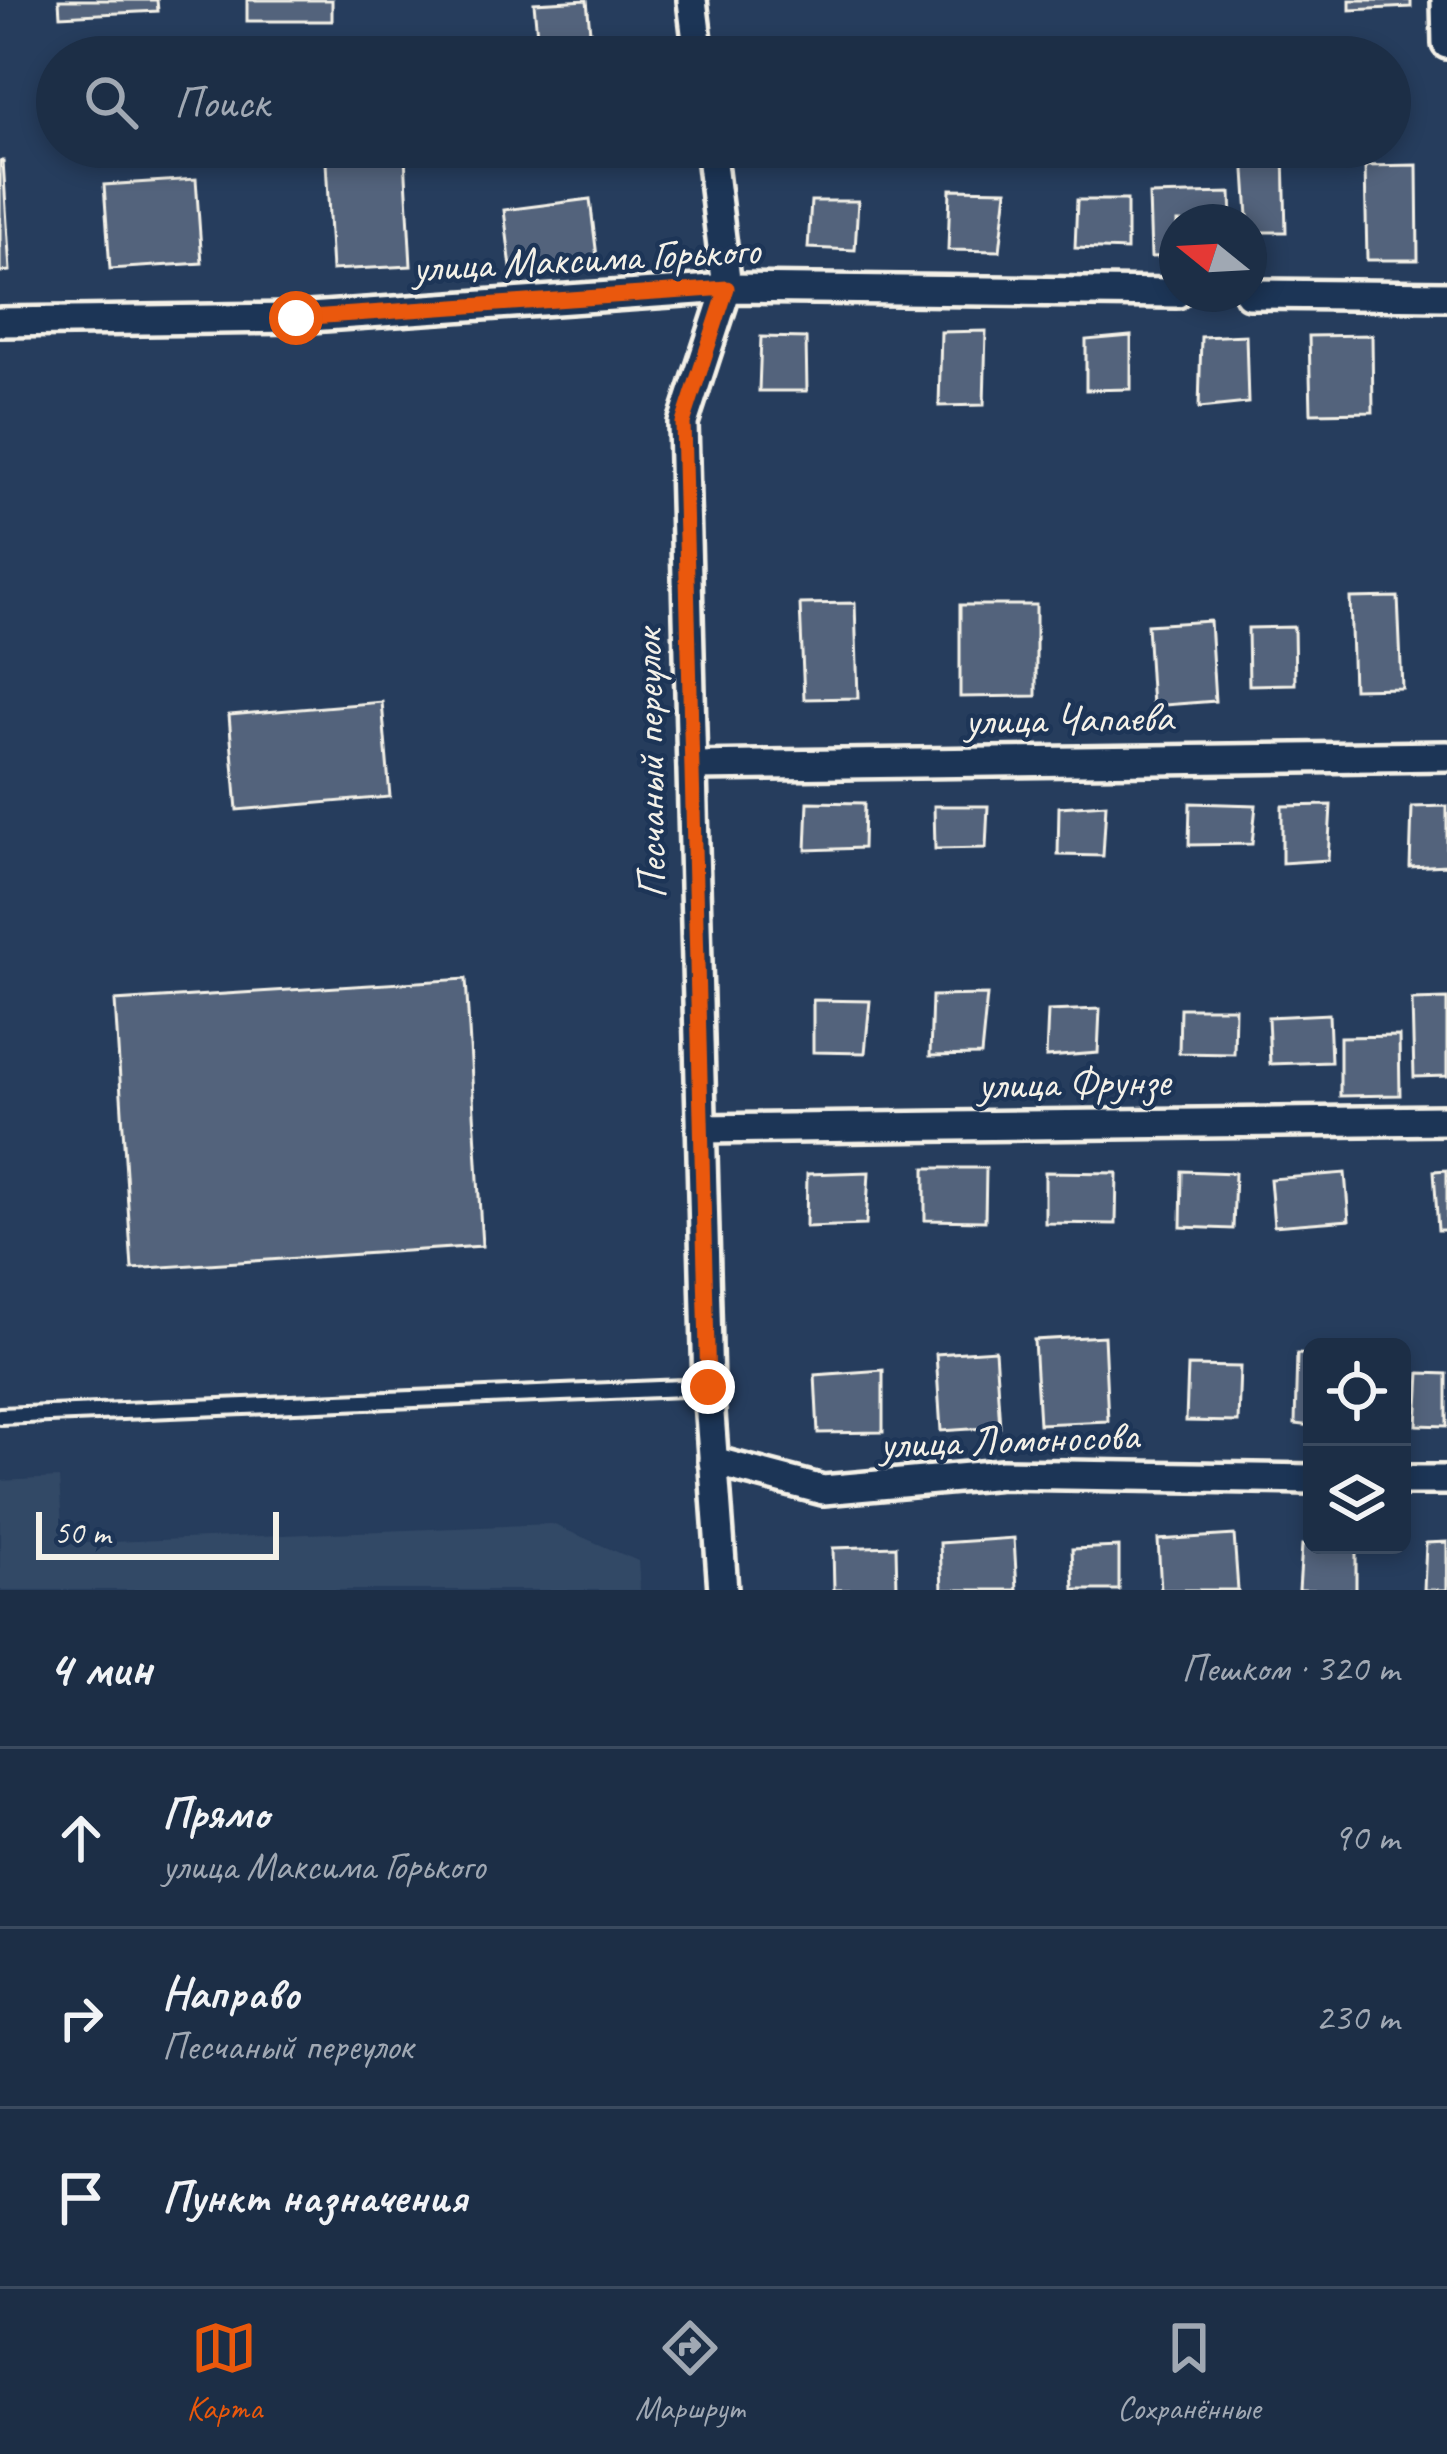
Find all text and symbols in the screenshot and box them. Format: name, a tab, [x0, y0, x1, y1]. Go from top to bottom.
search box	[36, 36, 1411, 168]
icon: search	[78, 69, 144, 135]
text: Поиск	[174, 74, 269, 131]
north arrow	[1159, 204, 1267, 312]
street label: улица Максима Горького	[408, 223, 763, 295]
route start	[269, 291, 323, 345]
street label: Песчаный переулок	[621, 625, 679, 899]
street label: улица Чапаева	[961, 691, 1176, 747]
street label: улица Фрунзе	[974, 1055, 1173, 1111]
map controls	[1303, 1338, 1411, 1554]
button: locate	[1303, 1338, 1411, 1446]
route end	[681, 1360, 735, 1414]
street label: улица Ломоносова	[876, 1409, 1143, 1471]
button: layers	[1303, 1446, 1411, 1554]
scale bar	[36, 1506, 279, 1559]
text: 50 m	[54, 1512, 110, 1554]
text: 4 мин	[48, 1636, 152, 1700]
text: Пешком · 320 m	[1181, 1644, 1399, 1693]
text: Прямо	[162, 1785, 269, 1842]
icon: ahead	[48, 1805, 114, 1871]
text: 90 m	[1333, 1813, 1399, 1862]
text: улица Максима Горького	[162, 1842, 485, 1891]
text: Направо	[162, 1965, 300, 2022]
icon: right	[48, 1985, 114, 2051]
text: 230 m	[1315, 1993, 1399, 2042]
text: Песчаный переулок	[162, 2022, 413, 2071]
icon: arrive	[48, 2165, 114, 2231]
text: Пункт назначения	[162, 2169, 467, 2226]
tab: Карта	[187, 2315, 262, 2429]
tab: Маршрут	[635, 2315, 744, 2429]
tab: Сохранённые	[1117, 2315, 1260, 2429]

